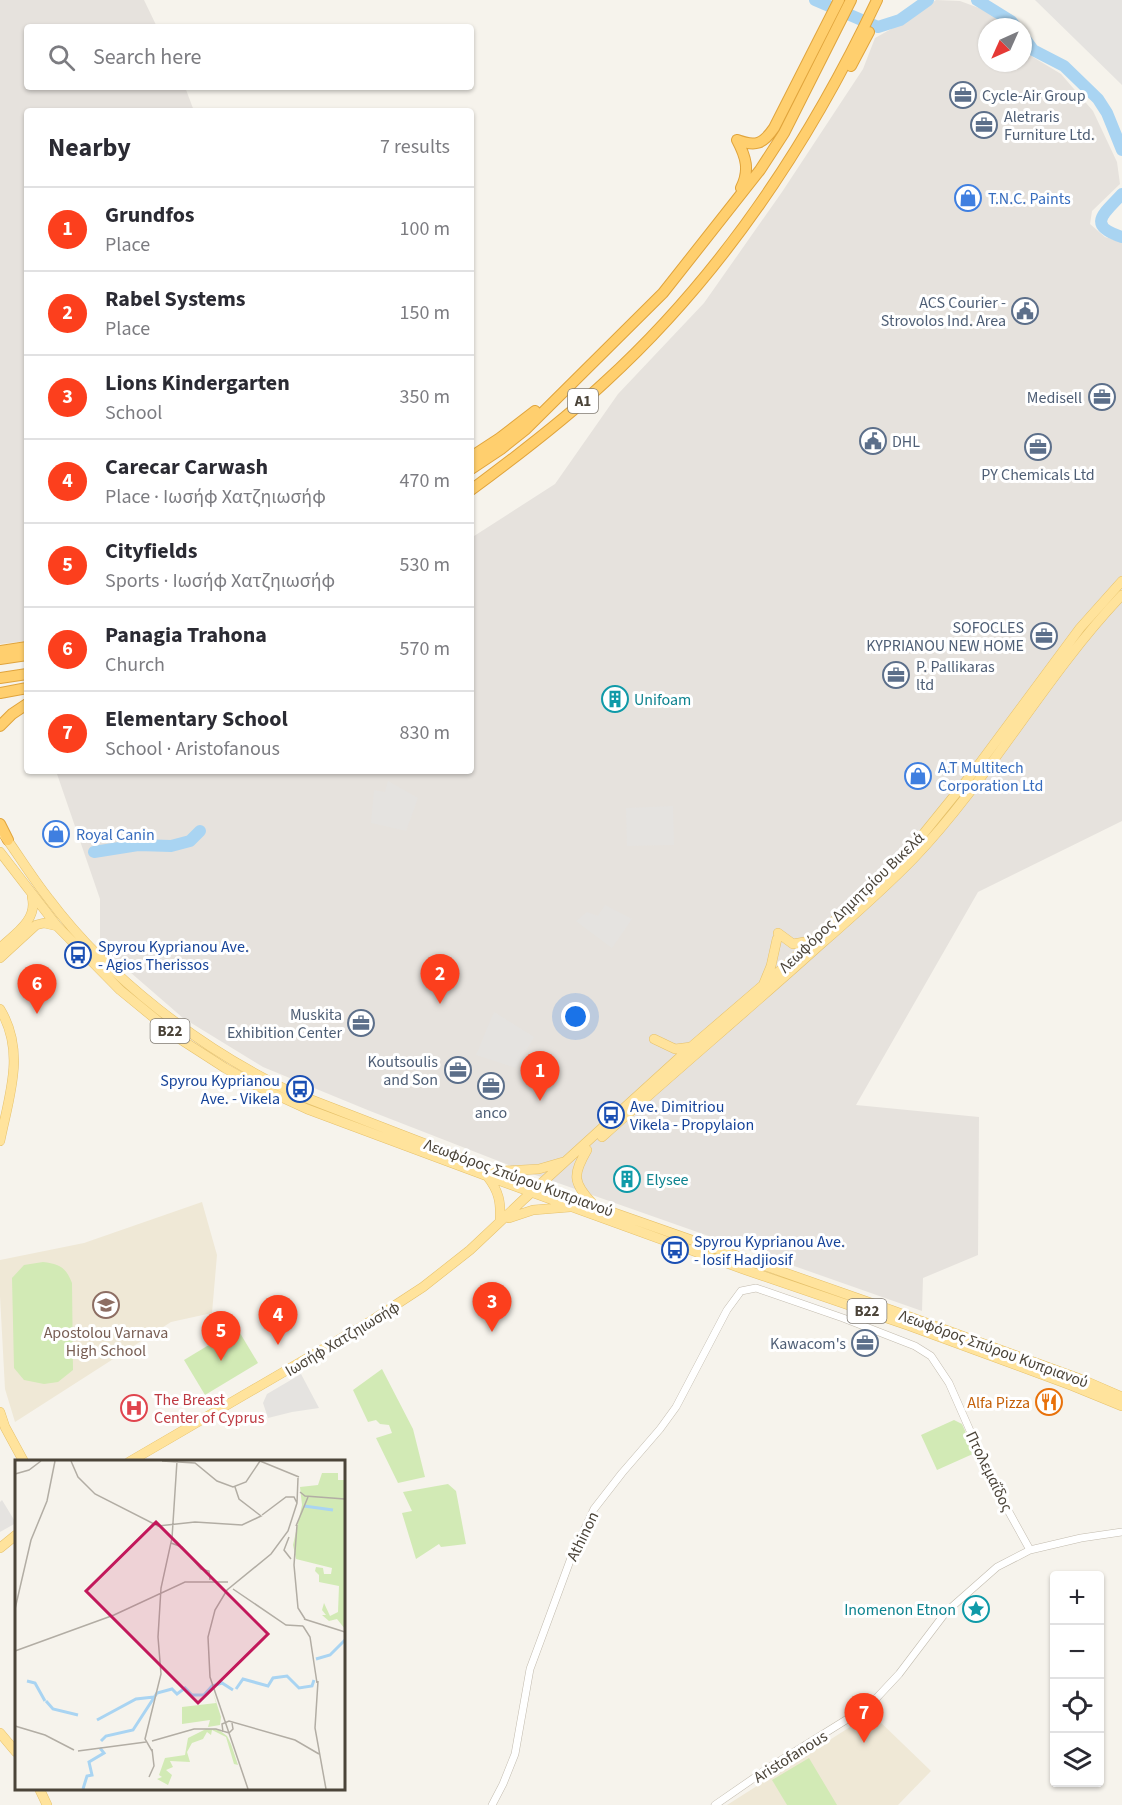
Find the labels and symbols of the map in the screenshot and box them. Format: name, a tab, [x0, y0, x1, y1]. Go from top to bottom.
north arrow	[978, 18, 1032, 72]
office icon: Cycle-Air Group	[948, 80, 978, 110]
place label: Cycle-Air Group	[982, 85, 1086, 107]
place label: Aletraris Furniture Ltd.	[1004, 106, 1095, 146]
office icon: Aletraris Furniture Ltd.	[969, 110, 999, 140]
shop icon: T.N.C. Paints	[953, 183, 983, 213]
place label: T.N.C. Paints	[988, 188, 1071, 210]
place label: ACS Courier - Strovolos Ind. Area	[881, 292, 1006, 332]
public building icon: ACS Courier - Strovolos Ind. Area	[1010, 296, 1040, 326]
office icon: Medisell	[1087, 382, 1117, 412]
place label: Medisell	[1027, 387, 1082, 409]
road number: A1	[568, 389, 598, 413]
public building icon: DHL	[858, 426, 888, 456]
place label: DHL	[892, 431, 920, 453]
office icon: PY Chemicals Ltd	[1023, 432, 1053, 462]
place label: PY Chemicals Ltd	[981, 464, 1095, 486]
place label: SOFOCLES KYPRIANOU NEW HOME	[866, 617, 1024, 657]
office icon: SOFOCLES KYPRIANOU NEW HOME	[1029, 621, 1059, 651]
place label: P. Pallikaras ltd	[916, 656, 995, 696]
office icon: P. Pallikaras ltd	[881, 660, 911, 690]
building icon: Unifoam	[600, 684, 630, 714]
place label: Unifoam	[634, 689, 691, 711]
place label: A.T Multitech Corporation Ltd	[938, 757, 1043, 797]
shop icon: A.T Multitech Corporation Ltd	[903, 761, 933, 791]
shop icon: Royal Canin	[41, 819, 71, 849]
place label: Royal Canin	[76, 824, 155, 846]
street label: Λεωφόρος Δημητρίου Βικελά	[774, 827, 929, 978]
place label: Spyrou Kyprianou Ave. - Agios Therissos	[98, 936, 249, 976]
bus stop icon: Spyrou Kyprianou Ave. - Agios Therissos	[63, 940, 93, 970]
pin: 2	[420, 954, 460, 1004]
pin: 6	[18, 964, 57, 1014]
your location	[561, 1002, 590, 1031]
place label: Muskita Exhibition Center	[227, 1004, 342, 1044]
office icon: Muskita Exhibition Center	[346, 1008, 376, 1038]
road number: B22	[150, 1019, 190, 1043]
place label: Koutsoulis and Son	[367, 1051, 438, 1091]
pin: 1	[520, 1052, 560, 1101]
office icon: Koutsoulis and Son	[443, 1055, 473, 1085]
place label: Spyrou Kyprianou Ave. - Vikela	[160, 1070, 280, 1110]
office icon: anco	[476, 1071, 506, 1101]
bus stop icon: Spyrou Kyprianou Ave. - Vikela	[285, 1074, 315, 1104]
place label: Ave. Dimitriou Vikela - Propylaion	[630, 1096, 754, 1136]
bus stop icon: Ave. Dimitriou Vikela - Propylaion	[596, 1100, 626, 1130]
place label: anco	[475, 1102, 507, 1124]
street label: Λεωφόρος Σπύρου Κυπριανού	[421, 1133, 616, 1222]
building icon: Elysee	[612, 1164, 642, 1194]
place label: Elysee	[646, 1169, 689, 1191]
place label: Spyrou Kyprianou Ave. - Iosif Hadjiosif	[694, 1231, 845, 1271]
bus stop icon: Spyrou Kyprianou Ave. - Iosif Hadjiosif	[660, 1235, 690, 1265]
pin: 3	[472, 1282, 512, 1332]
school or university icon: Apostolou Varnava High School	[91, 1290, 121, 1320]
pin: 4	[258, 1296, 298, 1345]
street label: Ιωσήφ Χατζηιωσήφ	[281, 1296, 404, 1382]
road number: B22	[848, 1299, 886, 1323]
street label: Λεωφόρος Σπύρου Κυπριανού	[896, 1304, 1091, 1393]
pin: 5	[202, 1312, 240, 1361]
place label: Apostolou Varnava High School	[44, 1322, 168, 1362]
office icon: Kawacom's	[850, 1328, 880, 1358]
place label: Kawacom's	[770, 1333, 846, 1355]
restaurant icon: Alfa Pizza	[1034, 1387, 1064, 1417]
place label: The Breast Center of Cyprus	[154, 1389, 265, 1429]
place label: Alfa Pizza	[967, 1392, 1030, 1414]
hospital icon: The Breast Center of Cyprus	[119, 1393, 149, 1423]
street label: Πτολεμαΐδος	[960, 1428, 1018, 1515]
inset map	[15, 1460, 345, 1790]
street label: Athinon	[561, 1508, 604, 1565]
place icon: Inomenon Etnon	[961, 1594, 991, 1624]
place label: Inomenon Etnon	[844, 1599, 956, 1621]
pin: 7	[844, 1694, 884, 1743]
street label: Aristofanous	[749, 1725, 832, 1788]

